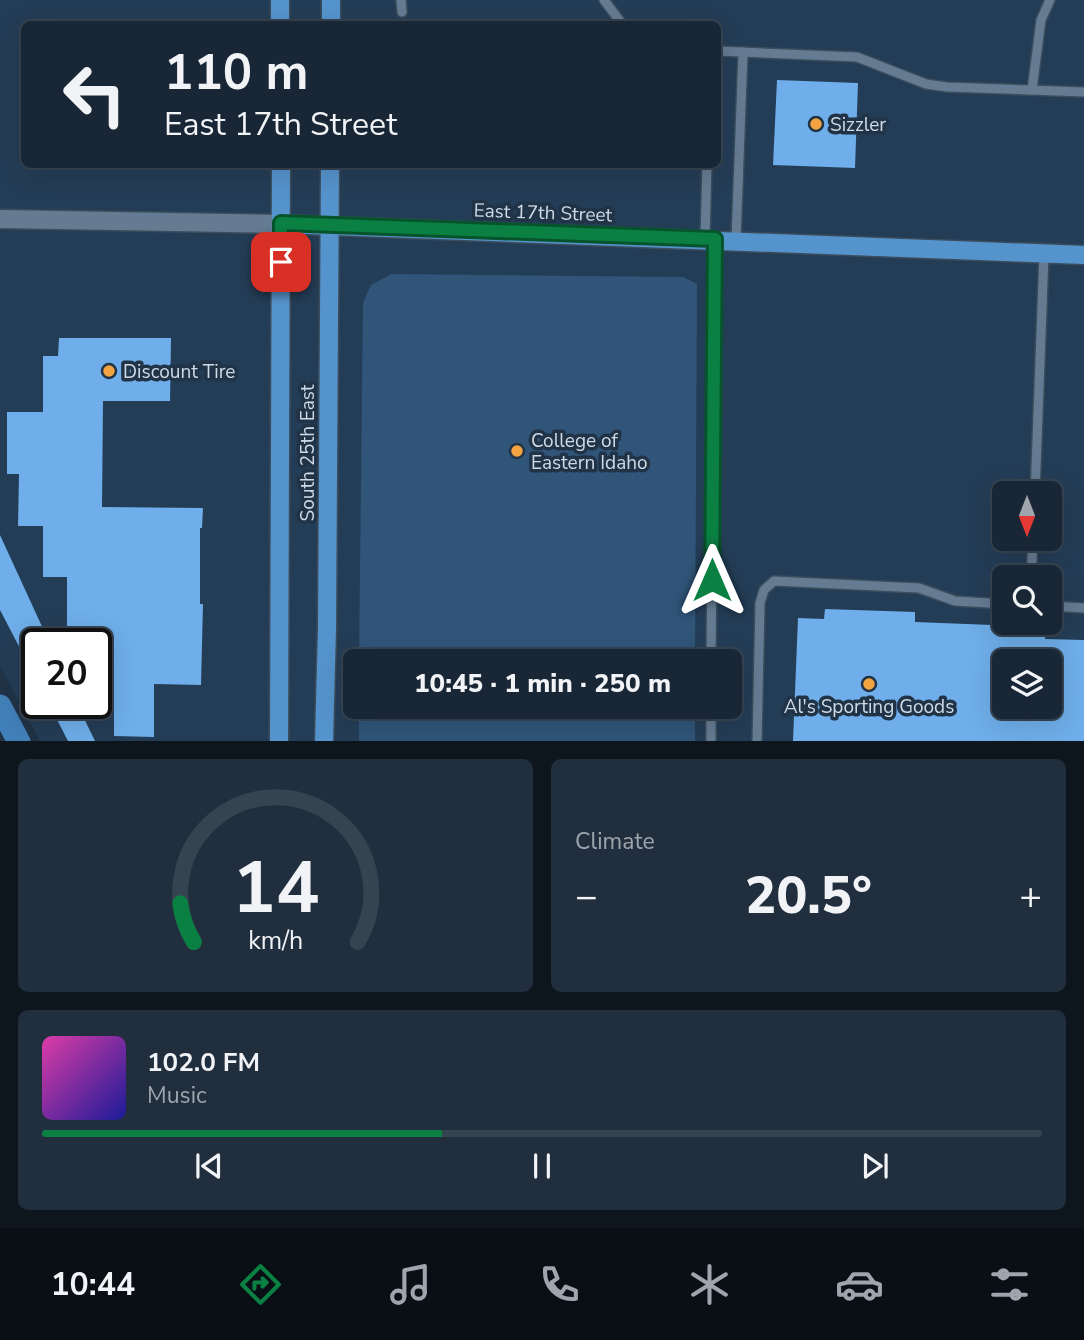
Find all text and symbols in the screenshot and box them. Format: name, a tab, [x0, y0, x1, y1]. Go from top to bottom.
text: 110 m	[164, 39, 308, 106]
icon: left	[49, 49, 140, 140]
text: East 17th Street	[164, 103, 397, 146]
place label: Sizzler	[830, 112, 886, 138]
marker: Sizzler	[808, 116, 824, 132]
street label: East 17th Street	[473, 198, 613, 228]
pin	[251, 232, 311, 292]
icon: arrive	[262, 243, 300, 281]
place label: Discount Tire	[123, 359, 235, 385]
marker: Discount Tire	[101, 363, 117, 379]
street label: South 25th East	[295, 384, 321, 522]
place label: College of Eastern Idaho	[531, 428, 648, 476]
marker: College of Eastern Idaho	[509, 443, 525, 459]
north arrow	[992, 481, 1062, 551]
map controls	[992, 481, 1062, 719]
position arrow	[675, 543, 749, 617]
button: search	[992, 565, 1062, 635]
speed limit sign: 20	[21, 628, 112, 719]
button: layers	[992, 649, 1062, 719]
text: 10:45 · 1 min · 250 m	[414, 666, 671, 701]
marker: Al's Sporting Goods	[861, 676, 877, 692]
place label: Al's Sporting Goods	[784, 694, 954, 720]
text: Climate	[575, 826, 655, 857]
text: 14	[232, 838, 319, 938]
text: 20.5°	[745, 860, 872, 931]
text: −	[575, 871, 598, 922]
text: +	[1019, 871, 1042, 922]
text: km/h	[248, 923, 303, 957]
text: 102.0 FM	[147, 1045, 260, 1080]
text: Music	[147, 1080, 207, 1111]
icon: previous	[190, 1147, 228, 1185]
icon: pause	[523, 1147, 561, 1185]
icon: next	[856, 1147, 894, 1185]
icon: directions	[236, 1260, 285, 1309]
icon: music	[386, 1260, 435, 1309]
icon: phone	[535, 1260, 584, 1309]
icon: climate	[685, 1260, 734, 1309]
icon: car	[835, 1260, 884, 1309]
icon: filters	[985, 1260, 1034, 1309]
text: 10:44	[50, 1263, 135, 1306]

